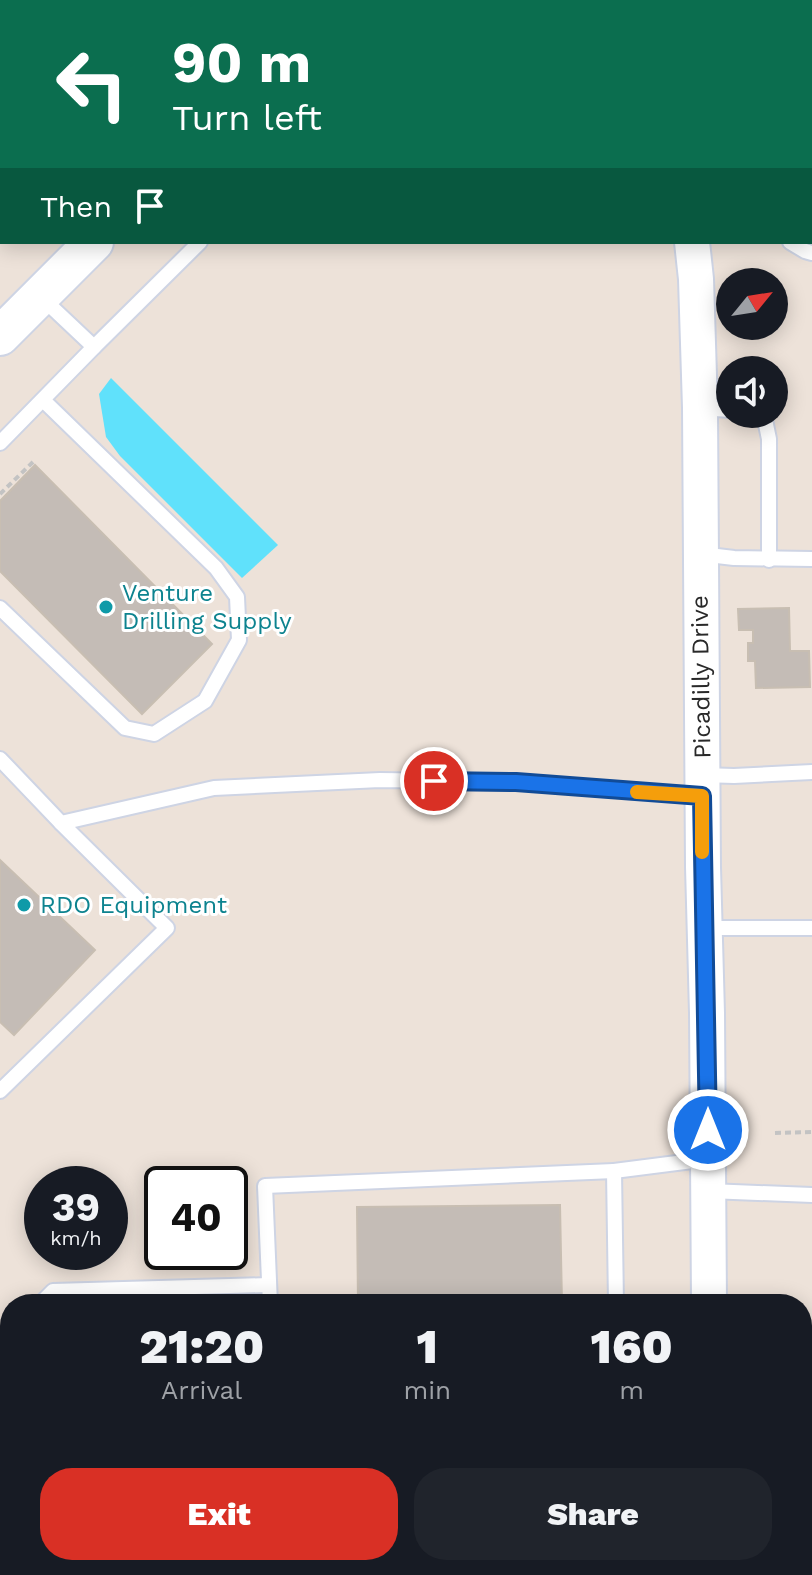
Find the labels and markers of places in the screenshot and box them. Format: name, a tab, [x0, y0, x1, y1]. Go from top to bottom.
place label: Venture Drilling Supply	[122, 579, 292, 635]
marker: Venture Drilling Supply	[97, 598, 115, 616]
pin	[400, 747, 468, 815]
place label: RDO Equipment	[40, 891, 227, 919]
marker: RDO Equipment	[15, 896, 33, 914]

